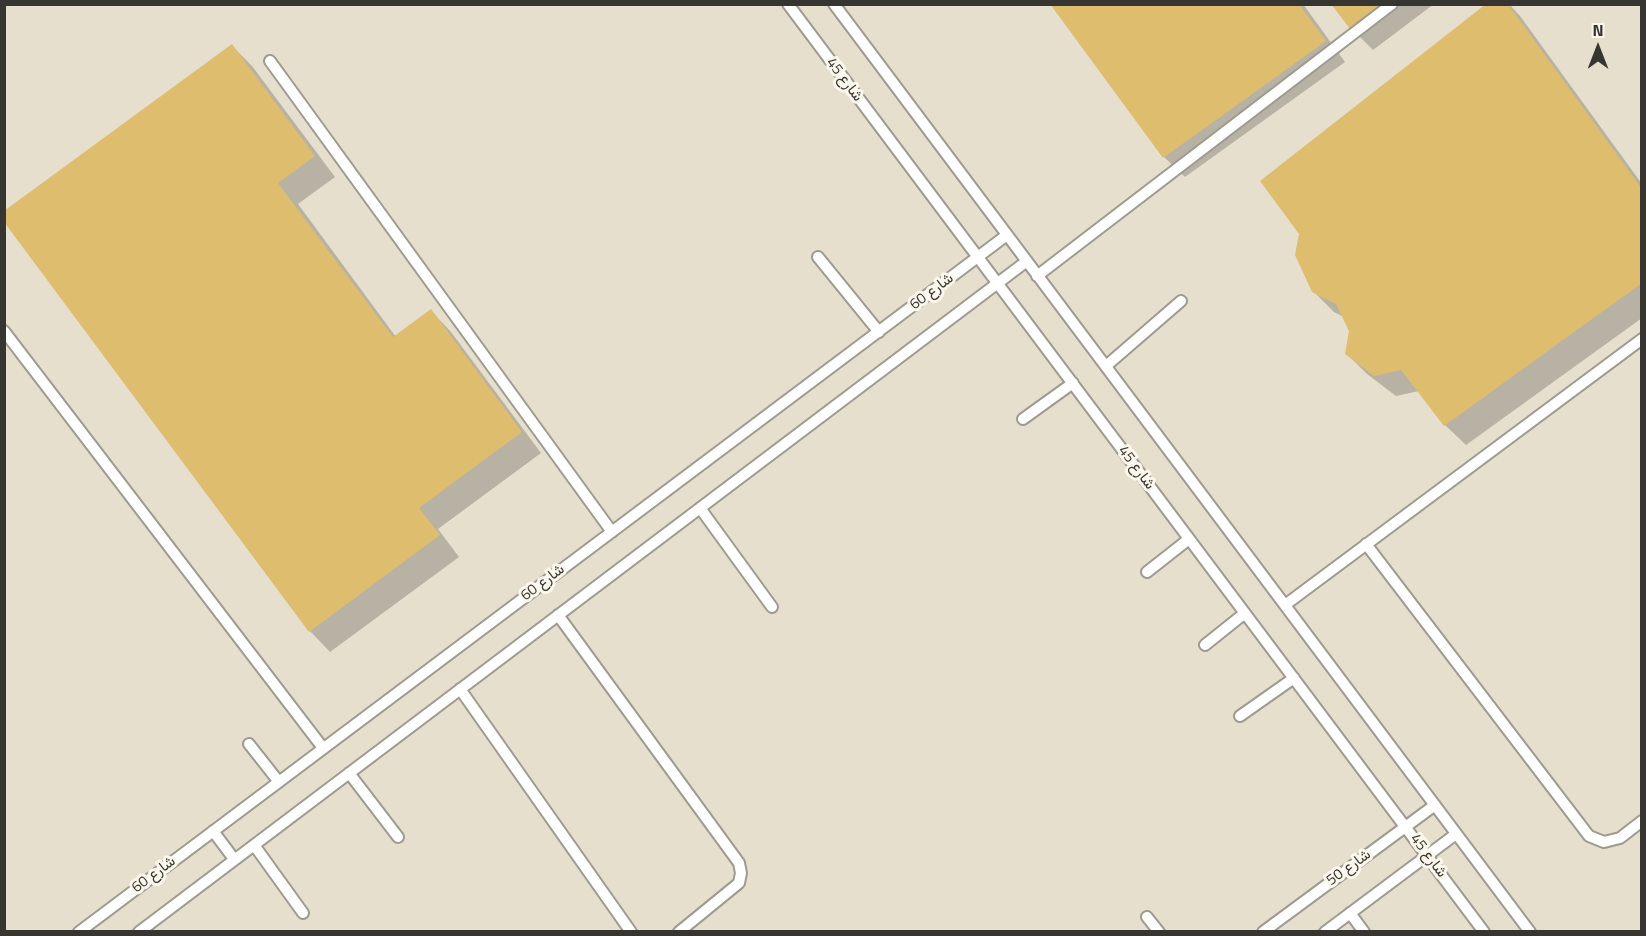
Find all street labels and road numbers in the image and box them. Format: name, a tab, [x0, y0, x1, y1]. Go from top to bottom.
street label: شارع 45	[822, 55, 866, 105]
street label: شارع 60	[907, 270, 957, 314]
street label: شارع 45	[1114, 443, 1158, 493]
street label: شارع 60	[518, 561, 568, 605]
street label: شارع 45	[1406, 831, 1450, 881]
street label: شارع 50	[1323, 846, 1375, 890]
street label: شارع 60	[129, 853, 179, 897]

